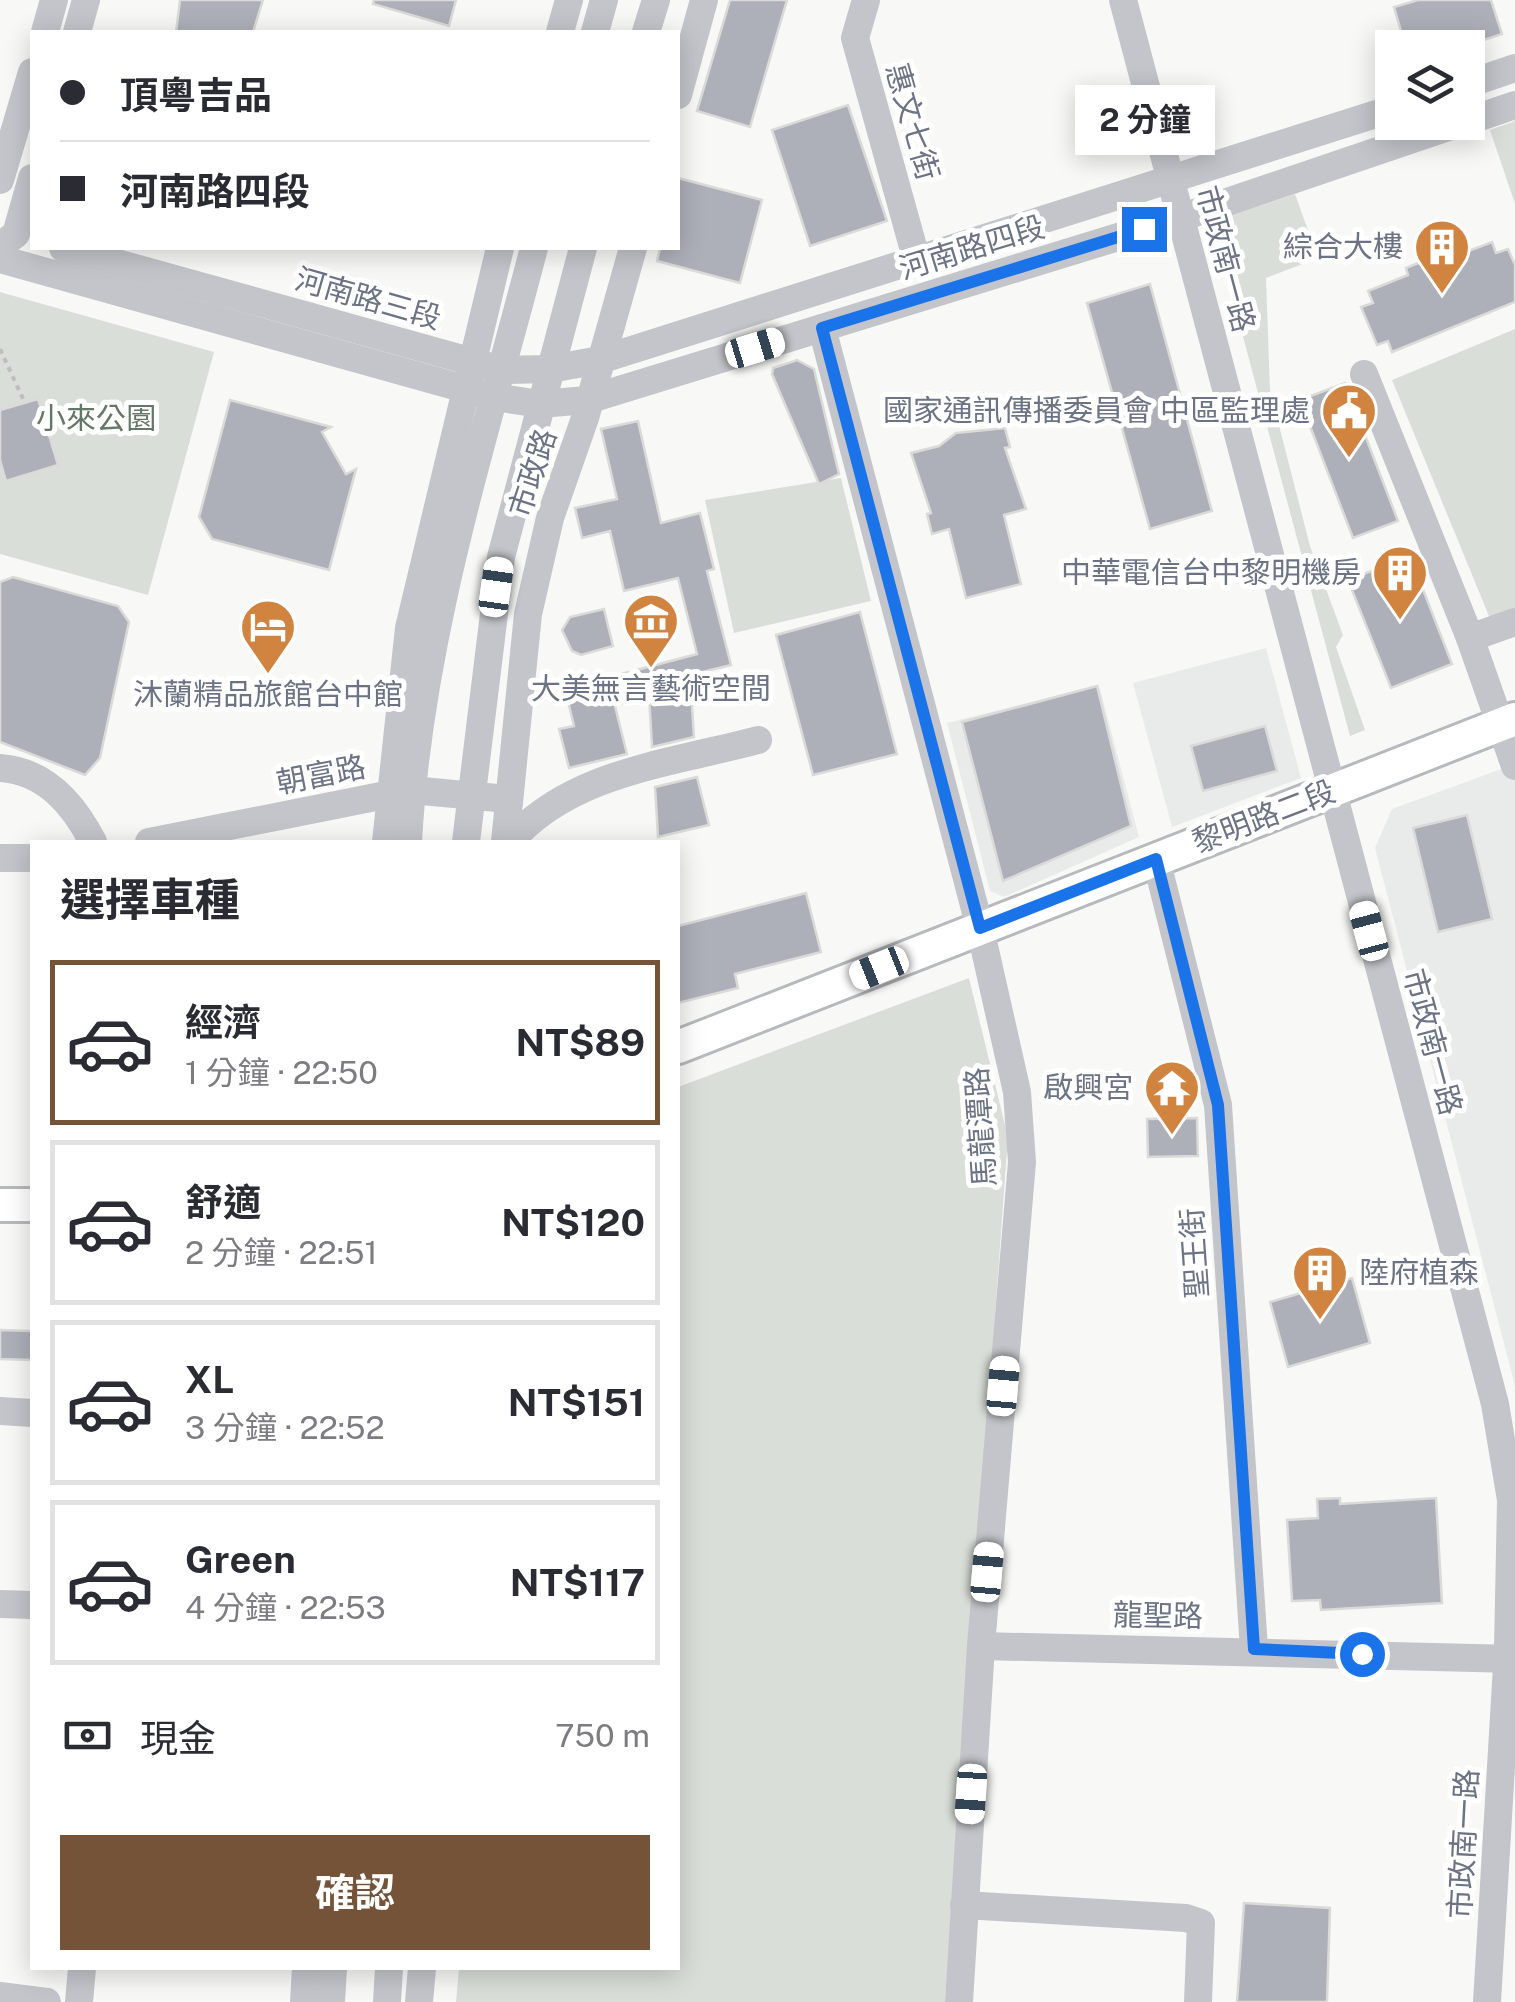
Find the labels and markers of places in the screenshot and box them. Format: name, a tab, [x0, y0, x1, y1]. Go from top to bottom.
building icon: 綜合大樓	[1412, 217, 1472, 296]
place label: 綜合大樓	[1283, 228, 1403, 264]
public building icon: 國家通訊傳播委員會 中區監理處	[1319, 381, 1379, 460]
place label: 國家通訊傳播委員會 中區監理處	[883, 392, 1310, 428]
building icon: 中華電信台中黎明機房	[1370, 543, 1430, 622]
place label: 中華電信台中黎明機房	[1061, 554, 1361, 590]
museum icon: 大美無言藝術空間	[621, 591, 681, 670]
hotel icon: 沐蘭精品旅館台中館	[238, 597, 298, 676]
place label: 大美無言藝術空間	[531, 670, 771, 706]
place label: 沐蘭精品旅館台中館	[133, 676, 403, 712]
temple icon: 啟興宮	[1142, 1058, 1202, 1137]
place label: 啟興宮	[1043, 1069, 1133, 1105]
building icon: 陸府植森	[1290, 1243, 1350, 1322]
place label: 陸府植森	[1359, 1254, 1479, 1290]

